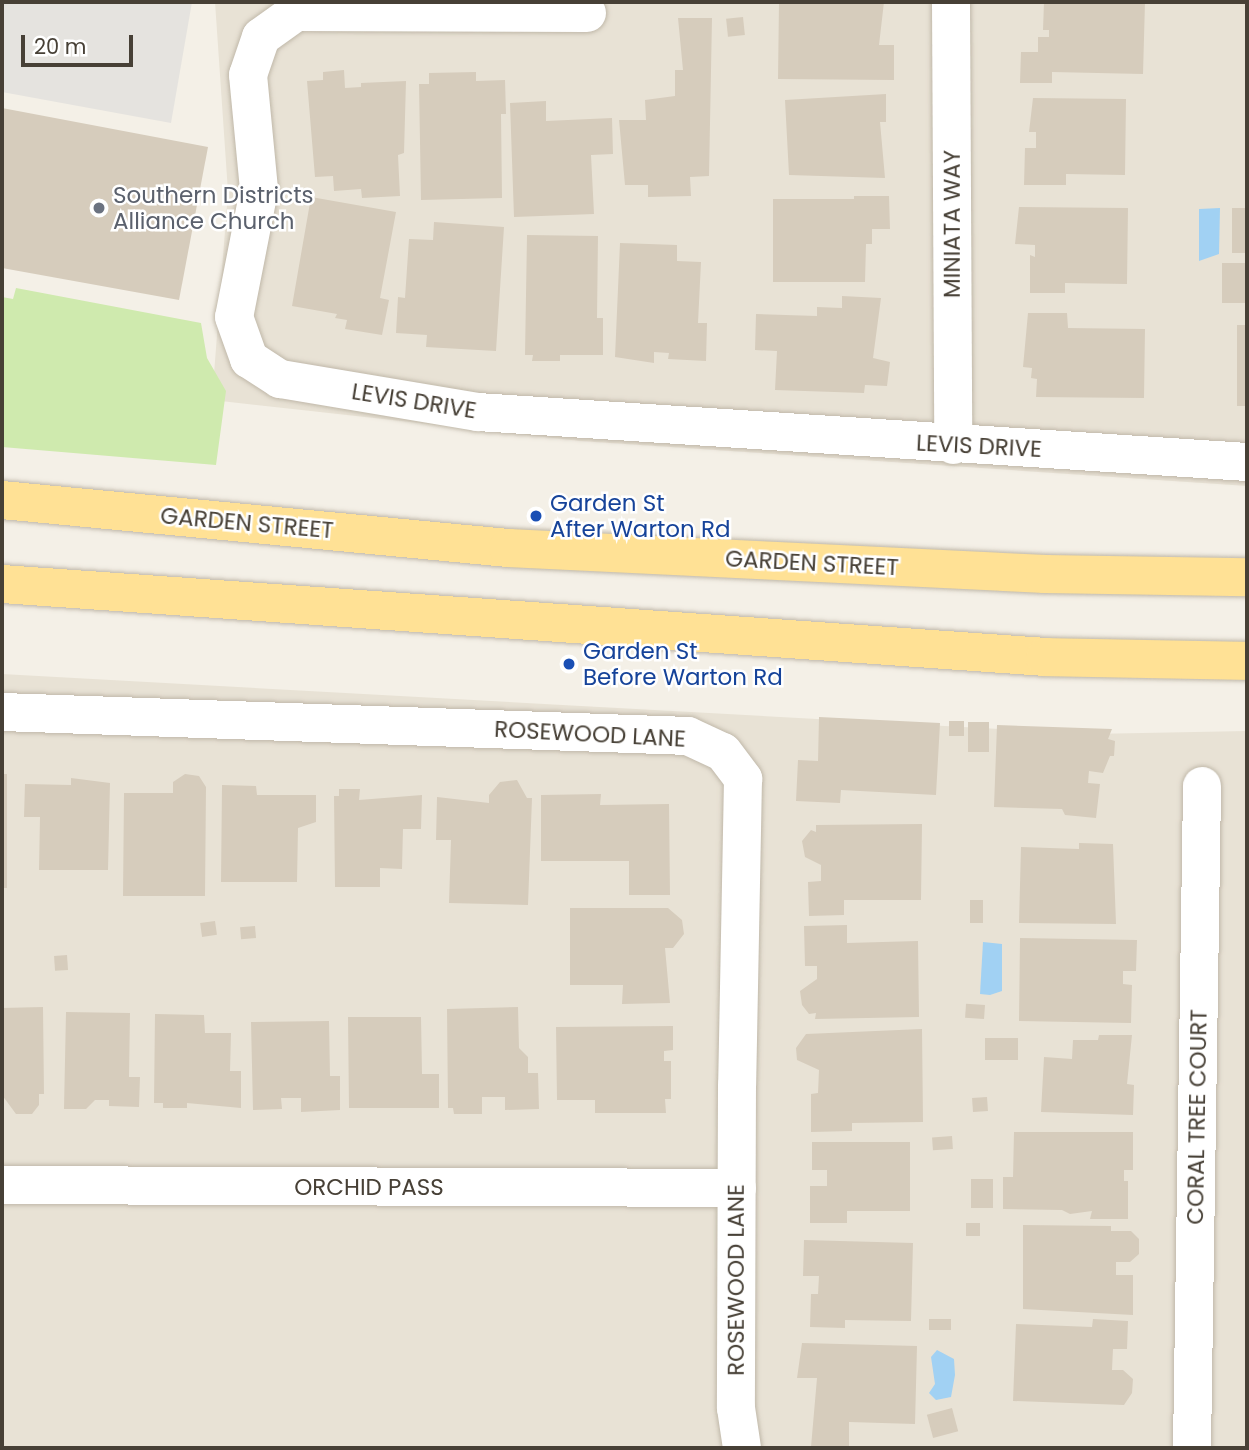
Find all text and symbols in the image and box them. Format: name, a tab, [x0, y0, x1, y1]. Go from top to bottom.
scale bar	[24, 21, 136, 65]
text: 20 m	[34, 32, 87, 61]
street label: MINIATA WAY	[938, 150, 966, 298]
place label: Southern Districts Alliance Church	[113, 181, 314, 235]
marker: Southern Districts Alliance Church	[91, 200, 107, 216]
street label: LEVIS DRIVE	[350, 378, 478, 424]
street label: LEVIS DRIVE	[915, 429, 1043, 463]
place label: Garden St After Warton Rd	[550, 489, 730, 543]
street label: GARDEN STREET	[159, 502, 335, 544]
marker: Garden St After Warton Rd	[528, 508, 544, 524]
street label: GARDEN STREET	[725, 545, 899, 581]
place label: Garden St Before Warton Rd	[583, 637, 783, 691]
marker: Garden St Before Warton Rd	[561, 656, 577, 672]
street label: ROSEWOOD LANE	[494, 715, 686, 753]
street label: CORAL TREE COURT	[1181, 1009, 1213, 1225]
street label: ORCHID PASS	[294, 1173, 444, 1201]
street label: ROSEWOOD LANE	[722, 1184, 750, 1376]

